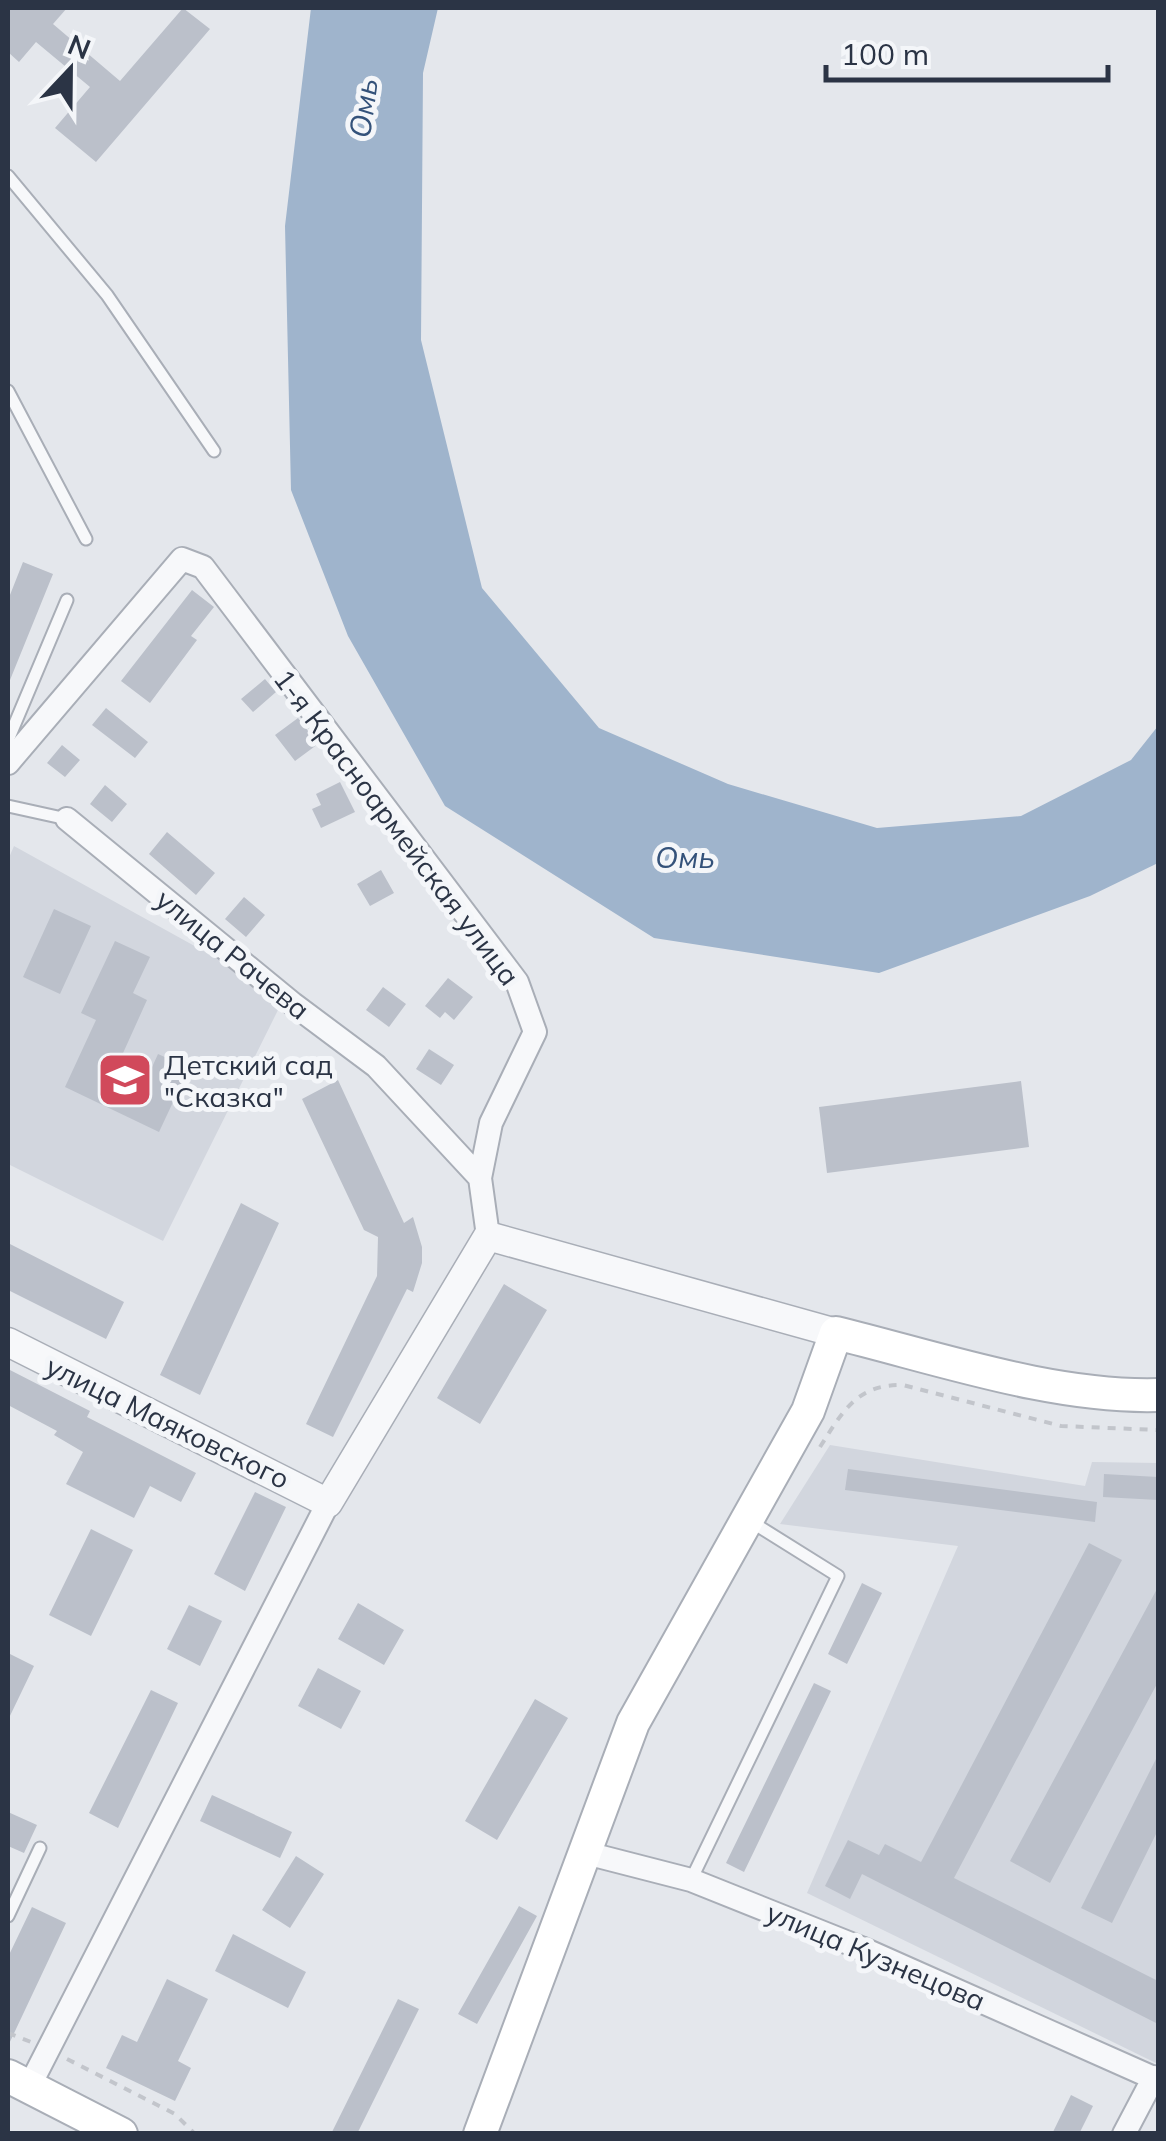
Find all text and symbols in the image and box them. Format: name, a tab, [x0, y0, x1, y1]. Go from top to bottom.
north arrow	[20, 20, 120, 120]
scale bar	[826, 20, 1108, 82]
text: N	[63, 26, 96, 67]
text: 100 m	[841, 35, 929, 73]
water label: Омь	[340, 76, 386, 140]
street label: 1-я Красноармейская улица	[267, 662, 527, 992]
water label: Омь	[655, 838, 715, 876]
street label: улица Рачева	[149, 881, 317, 1027]
place label: Детский сад "Сказка"	[164, 1047, 333, 1114]
school or university icon: Детский сад "Сказка"	[95, 1050, 155, 1110]
street label: улица Маяковского	[41, 1348, 295, 1496]
street label: улица Кузнецова	[761, 1894, 991, 2018]

